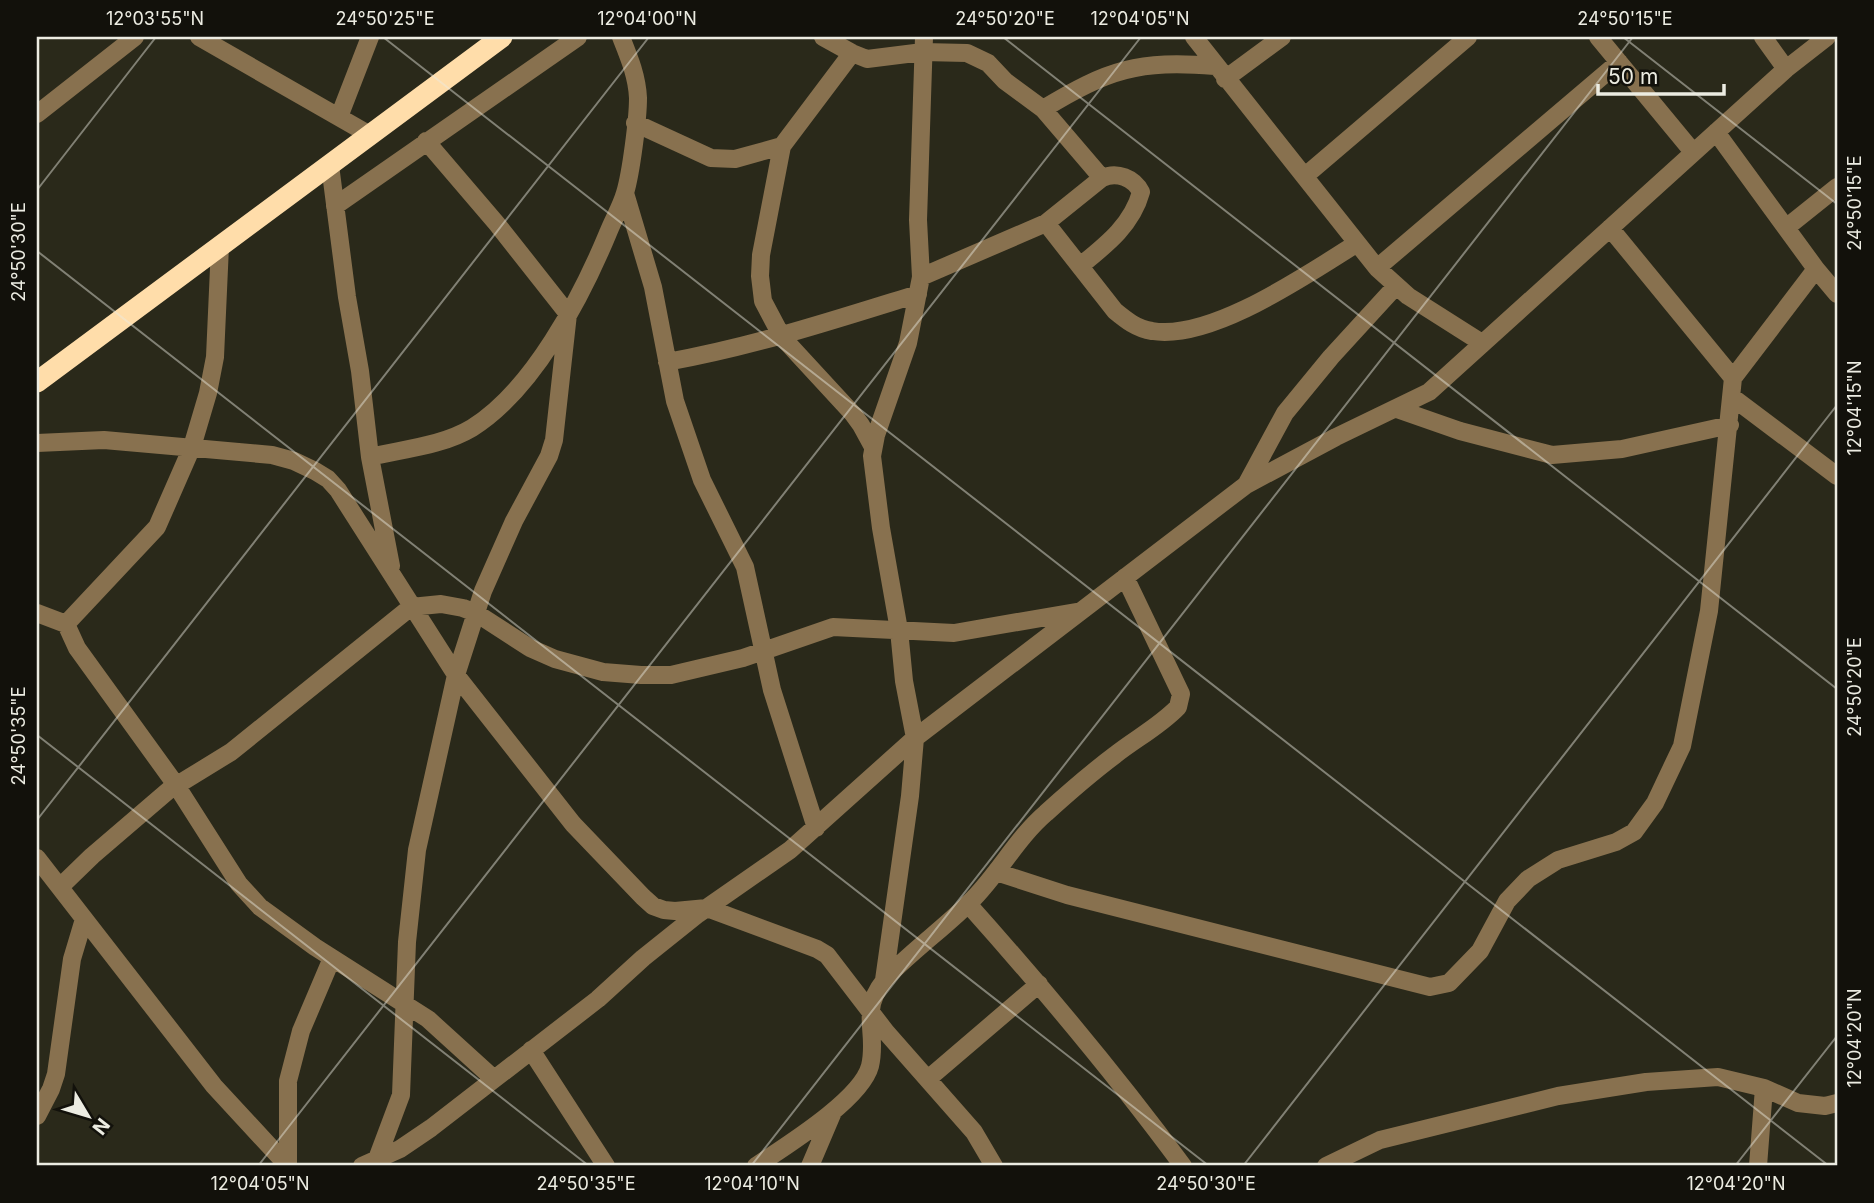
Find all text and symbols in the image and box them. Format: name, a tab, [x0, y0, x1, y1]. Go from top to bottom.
text: 12°03'55"N	[106, 8, 204, 29]
text: 24°50'25"E	[336, 8, 435, 29]
text: 12°04'00"N	[597, 8, 697, 29]
text: 24°50'20"E	[955, 8, 1055, 29]
text: 12°04'05"N	[1090, 8, 1190, 29]
text: 24°50'15"E	[1577, 8, 1673, 29]
scale bar	[1598, 52, 1724, 96]
text: 50 m	[1608, 64, 1658, 89]
text: 24°50'15"E	[1844, 155, 1865, 251]
text: 24°50'30"E	[8, 202, 29, 302]
text: 12°04'15"N	[1844, 360, 1865, 456]
text: 24°50'20"E	[1844, 637, 1865, 737]
text: 24°50'35"E	[8, 686, 29, 786]
text: 12°04'20"N	[1844, 988, 1865, 1088]
north arrow	[52, 1080, 122, 1150]
text: N	[87, 1113, 115, 1139]
text: 12°04'05"N	[210, 1173, 310, 1194]
text: 24°50'35"E	[536, 1173, 636, 1194]
text: 12°04'10"N	[704, 1173, 800, 1194]
text: 24°50'30"E	[1156, 1173, 1256, 1194]
text: 12°04'20"N	[1686, 1173, 1786, 1194]

